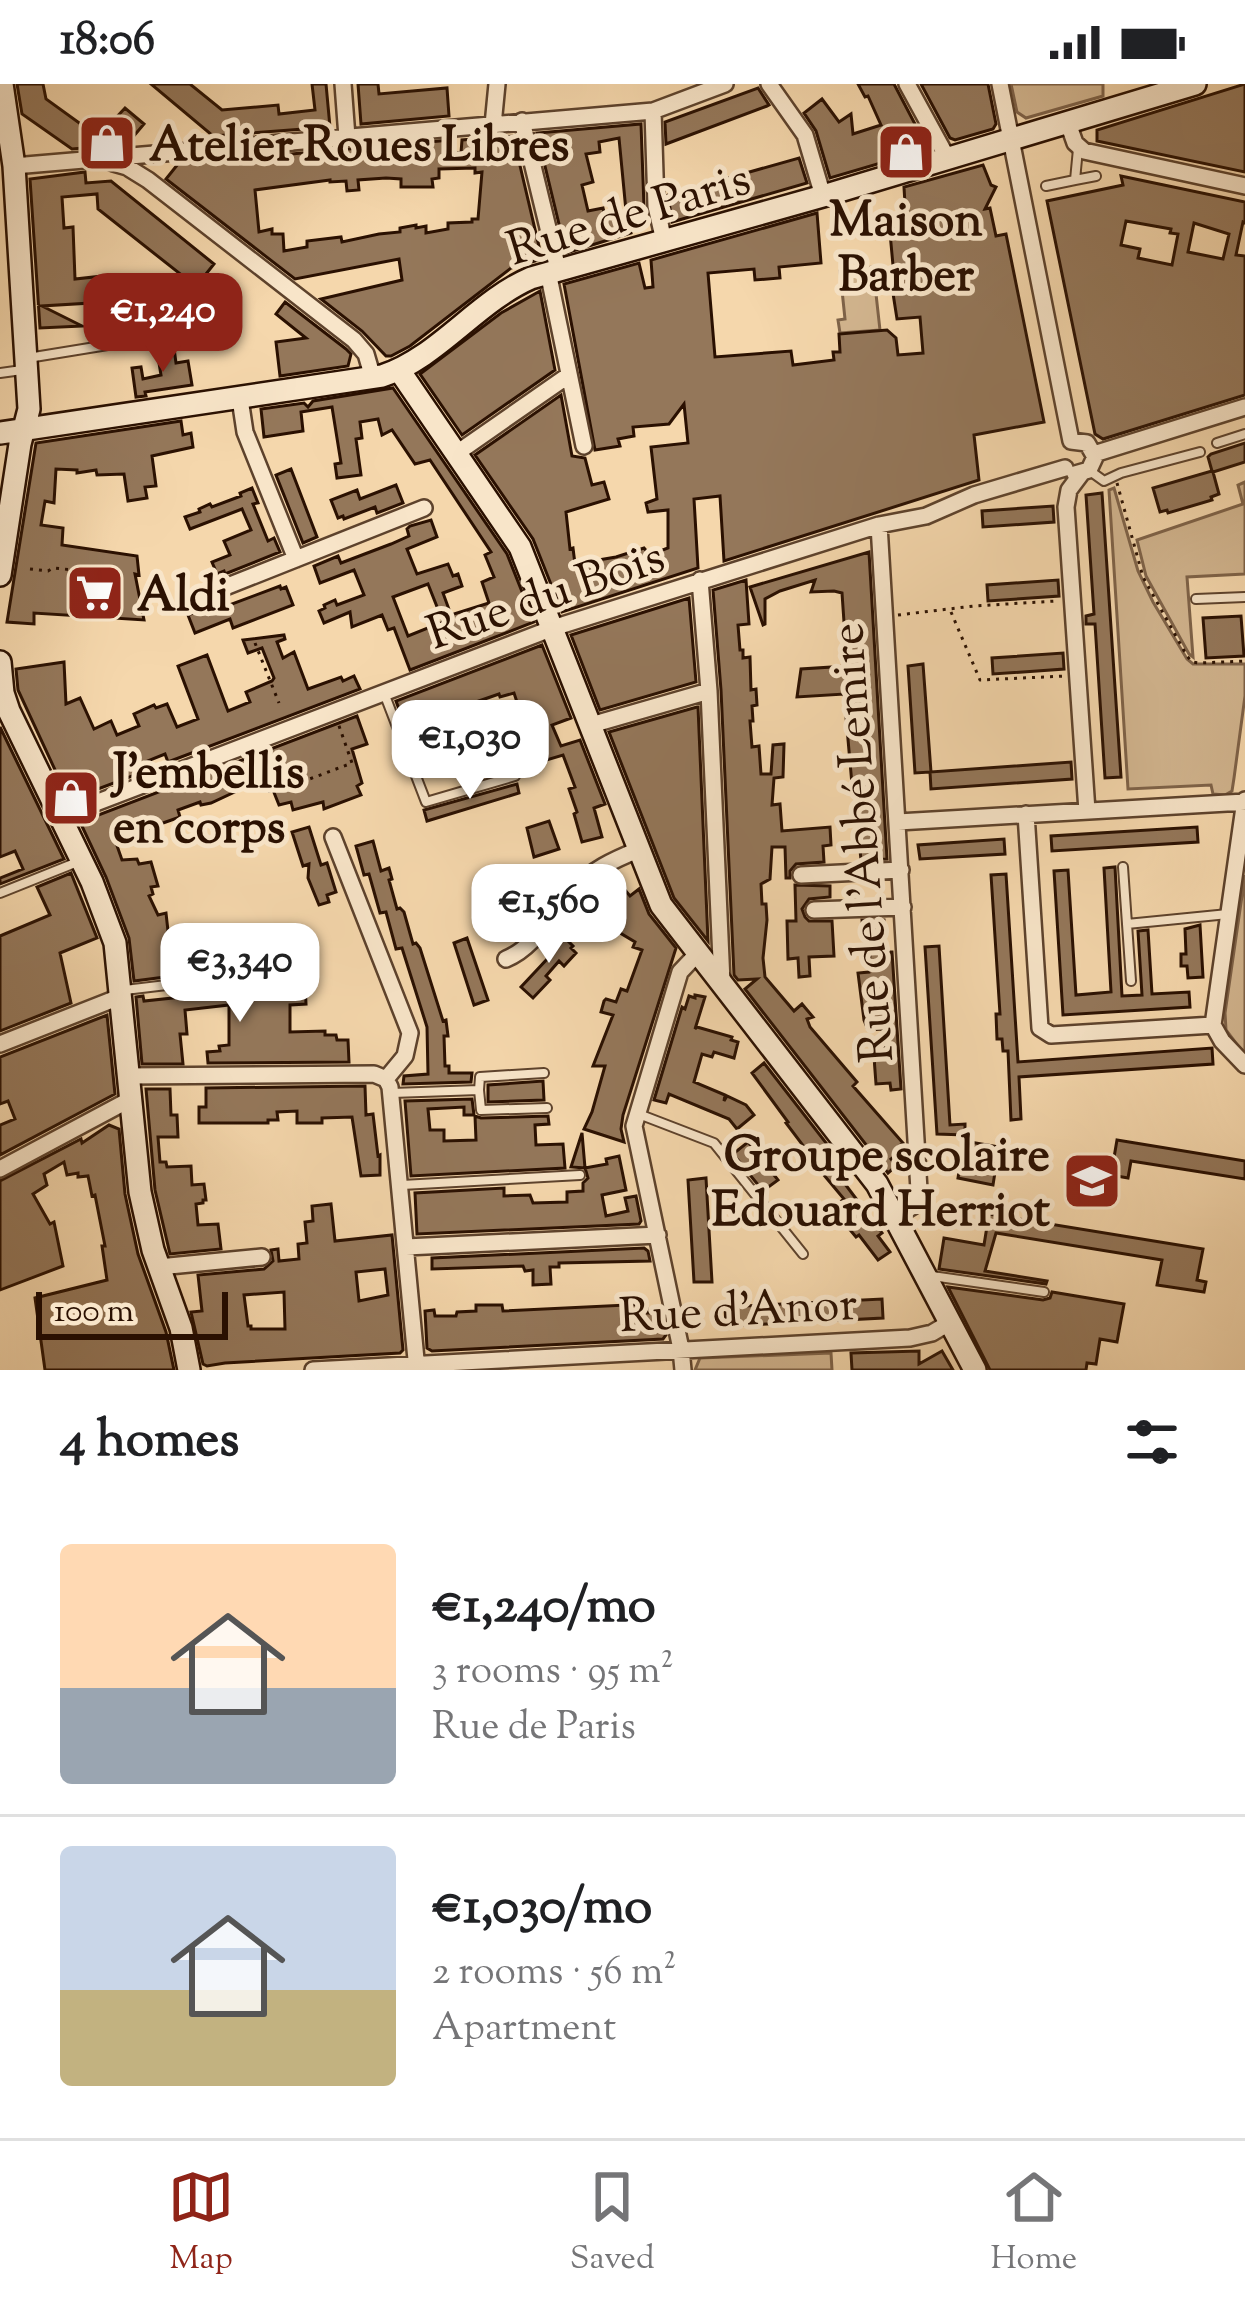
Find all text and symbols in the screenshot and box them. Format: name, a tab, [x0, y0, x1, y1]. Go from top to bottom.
text: 18:06	[60, 10, 155, 75]
shop icon: Atelier Roues Libres	[76, 112, 138, 174]
place label: Atelier Roues Libres	[149, 114, 569, 183]
shop icon: Maison Barber	[875, 121, 937, 183]
street label: Rue de Paris	[500, 148, 760, 287]
place label: Maison Barber	[829, 189, 983, 313]
pin: €1,240	[65, 273, 261, 375]
text: €1,240	[110, 284, 216, 340]
street label: Rue du Bois	[419, 525, 675, 671]
supermarket icon: Aldi	[64, 562, 126, 624]
place label: Aldi	[137, 564, 230, 633]
street label: Rue de l'Abbé Lemire	[816, 620, 915, 1065]
pin: €1,030	[372, 700, 568, 802]
text: €1,030	[419, 711, 521, 767]
place label: J’embellis en corps	[110, 741, 305, 865]
shop icon: J’embellis en corps	[40, 767, 102, 829]
pin: €1,560	[451, 864, 647, 966]
text: €1,560	[498, 875, 600, 931]
pin: €3,340	[142, 923, 338, 1025]
text: €3,340	[187, 934, 293, 990]
place label: Groupe scolaire Edouard Herriot	[712, 1124, 1051, 1248]
school or university icon: Groupe scolaire Edouard Herriot	[1061, 1150, 1123, 1212]
street label: Rue d'Anor	[617, 1273, 859, 1354]
scale bar	[36, 1286, 228, 1339]
text: 100 m	[54, 1289, 134, 1337]
text: 4 homes	[60, 1406, 239, 1479]
icon: filters	[1119, 1409, 1185, 1475]
text: €1,240/mo	[432, 1572, 656, 1645]
icon: home	[156, 1592, 300, 1736]
text: 3 rooms · 95 m²	[432, 1645, 674, 1701]
text: Rue de Paris	[432, 1701, 636, 1757]
text: €1,030/mo	[432, 1873, 652, 1946]
icon: home	[156, 1894, 300, 2038]
text: 2 rooms · 56 m²	[432, 1946, 676, 2002]
text: Apartment	[432, 2002, 616, 2058]
tab: Map	[168, 2164, 234, 2284]
tab: Saved	[570, 2164, 655, 2284]
tab: Home	[991, 2164, 1077, 2284]

